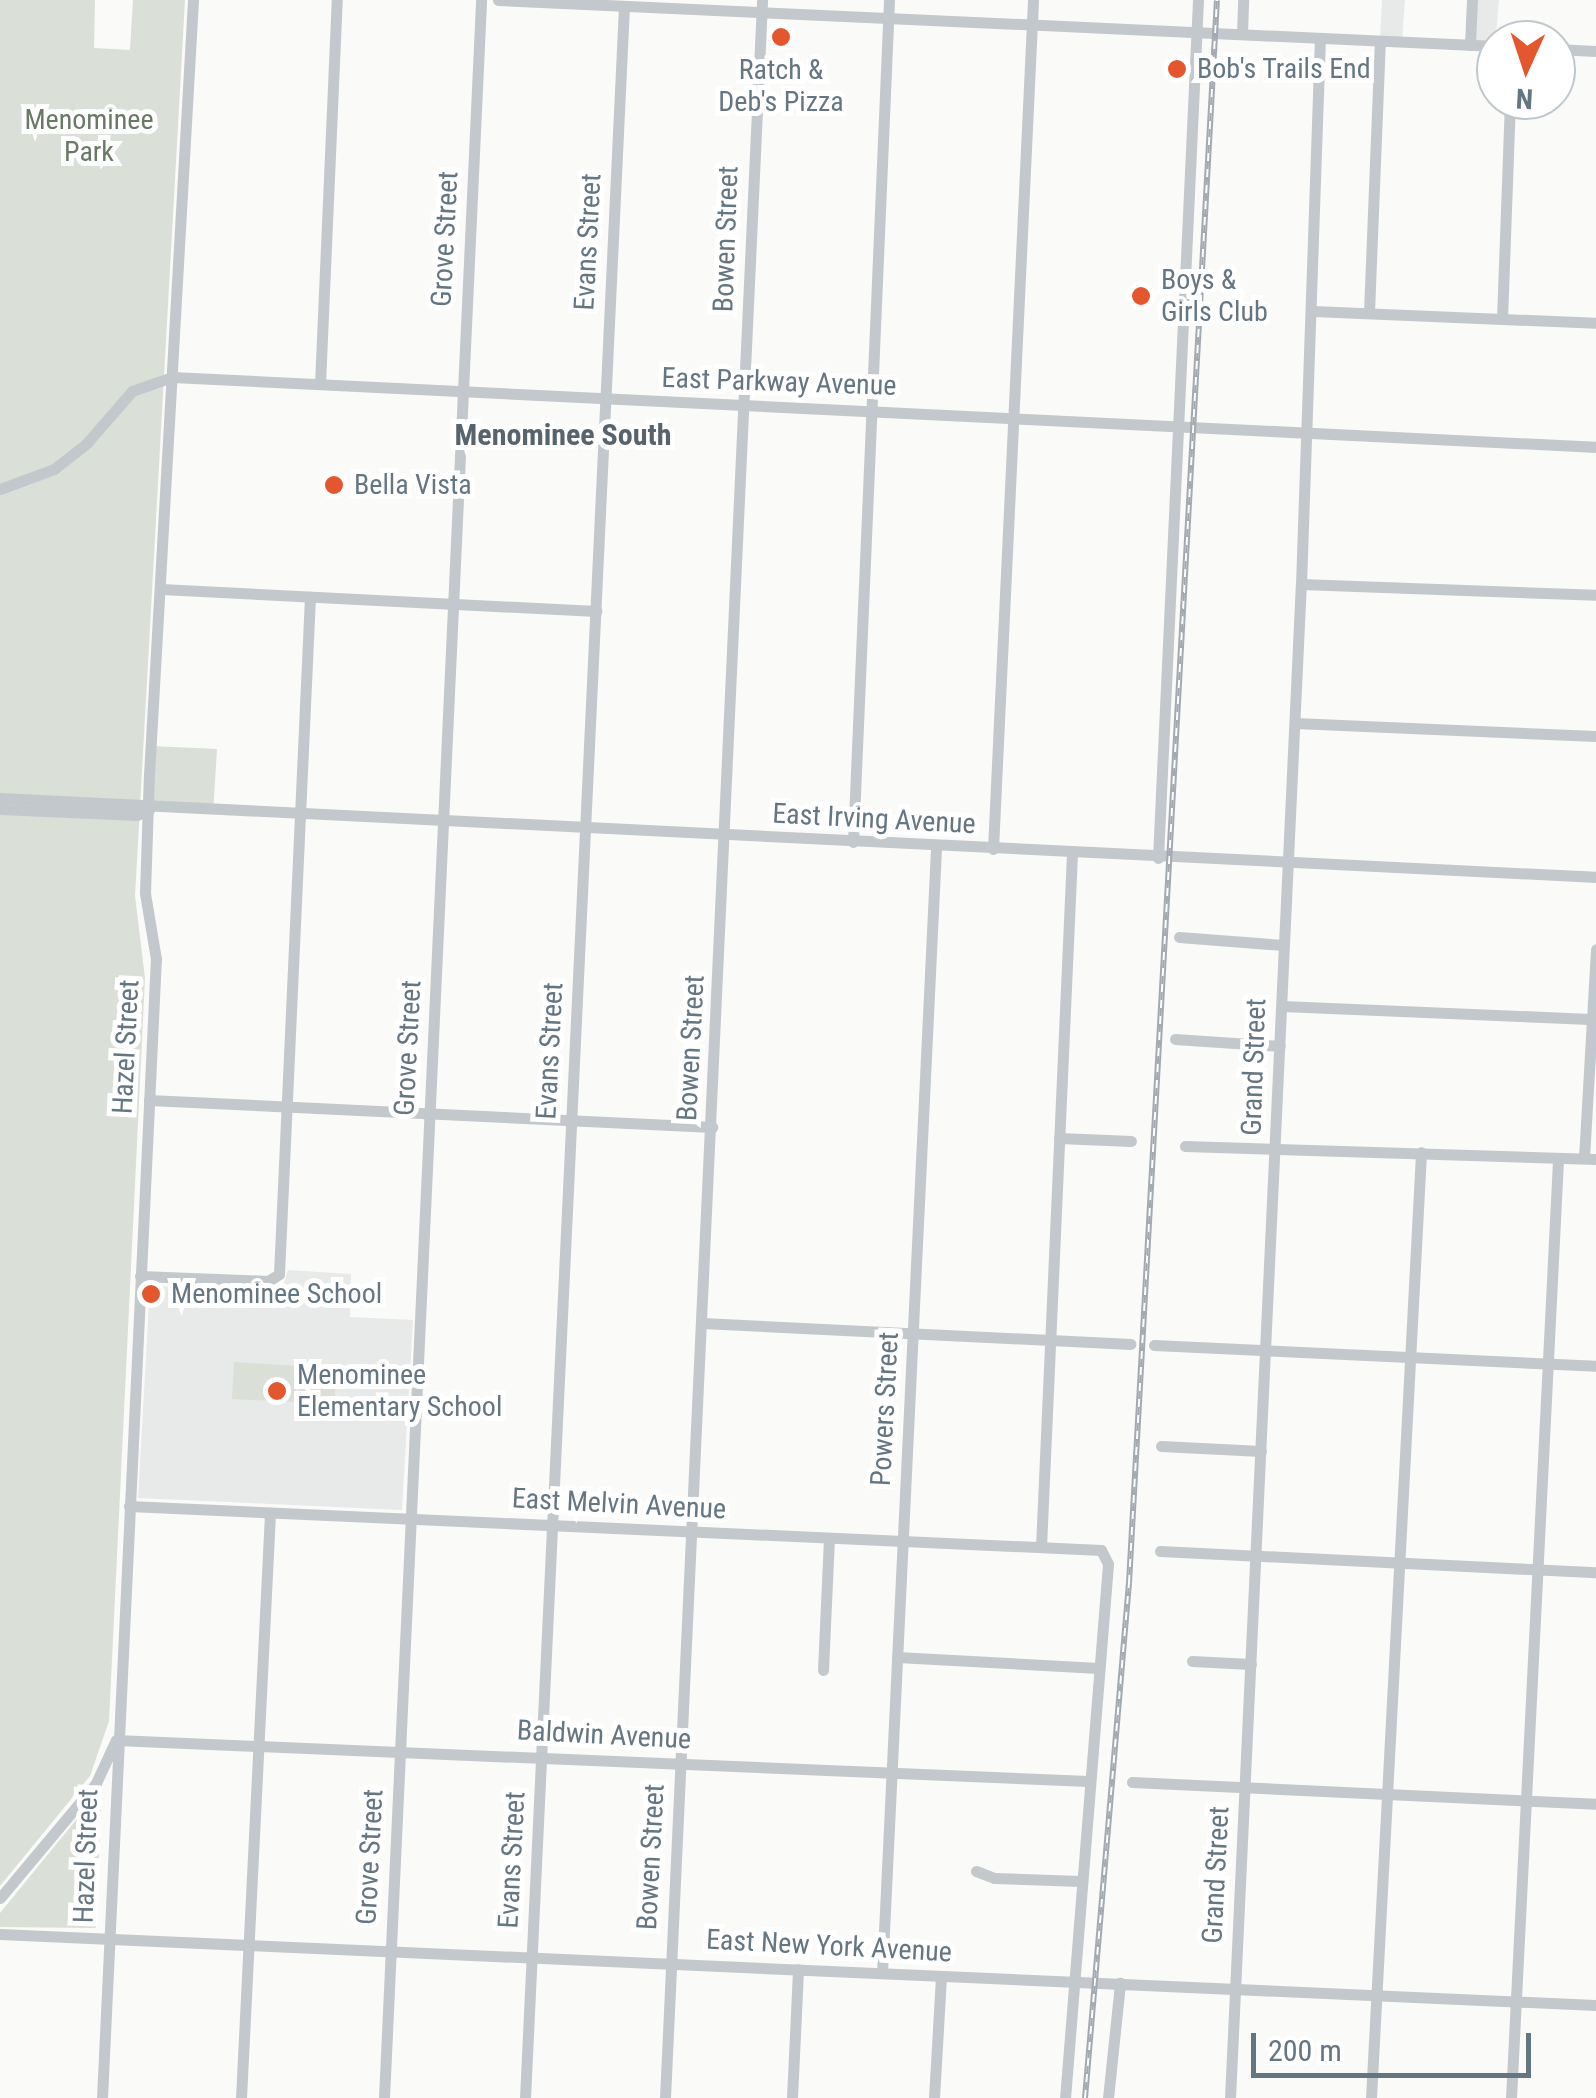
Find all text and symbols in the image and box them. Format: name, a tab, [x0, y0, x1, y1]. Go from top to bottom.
north arrow	[1476, 20, 1576, 120]
marker: Ratch & Deb's Pizza	[770, 26, 792, 48]
place label: Bob's Trails End	[1197, 52, 1371, 86]
place label: Ratch & Deb's Pizza	[718, 53, 844, 119]
marker: Bob's Trails End	[1166, 58, 1188, 80]
text: N	[1515, 82, 1534, 115]
park label: Menominee Park	[24, 103, 154, 169]
street label: Bowen Street	[707, 165, 745, 313]
street label: Grove Street	[425, 170, 465, 308]
street label: Evans Street	[568, 173, 608, 311]
place label: Boys & Girls Club	[1161, 263, 1268, 329]
marker: Boys & Girls Club	[1130, 285, 1152, 307]
street label: East Parkway Avenue	[661, 361, 897, 403]
district label: Menominee South	[455, 417, 671, 453]
place label: Bella Vista	[354, 468, 472, 502]
marker: Bella Vista	[323, 474, 345, 496]
street label: East Irving Avenue	[772, 797, 976, 841]
street label: Bowen Street	[670, 974, 712, 1122]
street label: Hazel Street	[106, 979, 146, 1115]
street label: Grove Street	[388, 979, 428, 1117]
street label: Evans Street	[530, 982, 570, 1120]
street label: Grand Street	[1235, 998, 1273, 1136]
place label: Menominee School	[171, 1277, 382, 1311]
marker: Menominee School	[140, 1283, 162, 1305]
street label: Powers Street	[864, 1331, 906, 1487]
place label: Menominee Elementary School	[297, 1358, 502, 1424]
marker: Menominee Elementary School	[266, 1380, 288, 1402]
street label: East Melvin Avenue	[511, 1482, 727, 1526]
street label: Baldwin Avenue	[516, 1714, 692, 1756]
street label: Bowen Street	[630, 1783, 672, 1931]
street label: Hazel Street	[67, 1788, 105, 1924]
street label: Grove Street	[350, 1788, 390, 1926]
street label: Evans Street	[492, 1791, 532, 1929]
street label: Grand Street	[1196, 1806, 1236, 1944]
street label: East New York Avenue	[705, 1923, 953, 1969]
scale bar	[1256, 2013, 1536, 2075]
text: 200 m	[1268, 2033, 1342, 2068]

